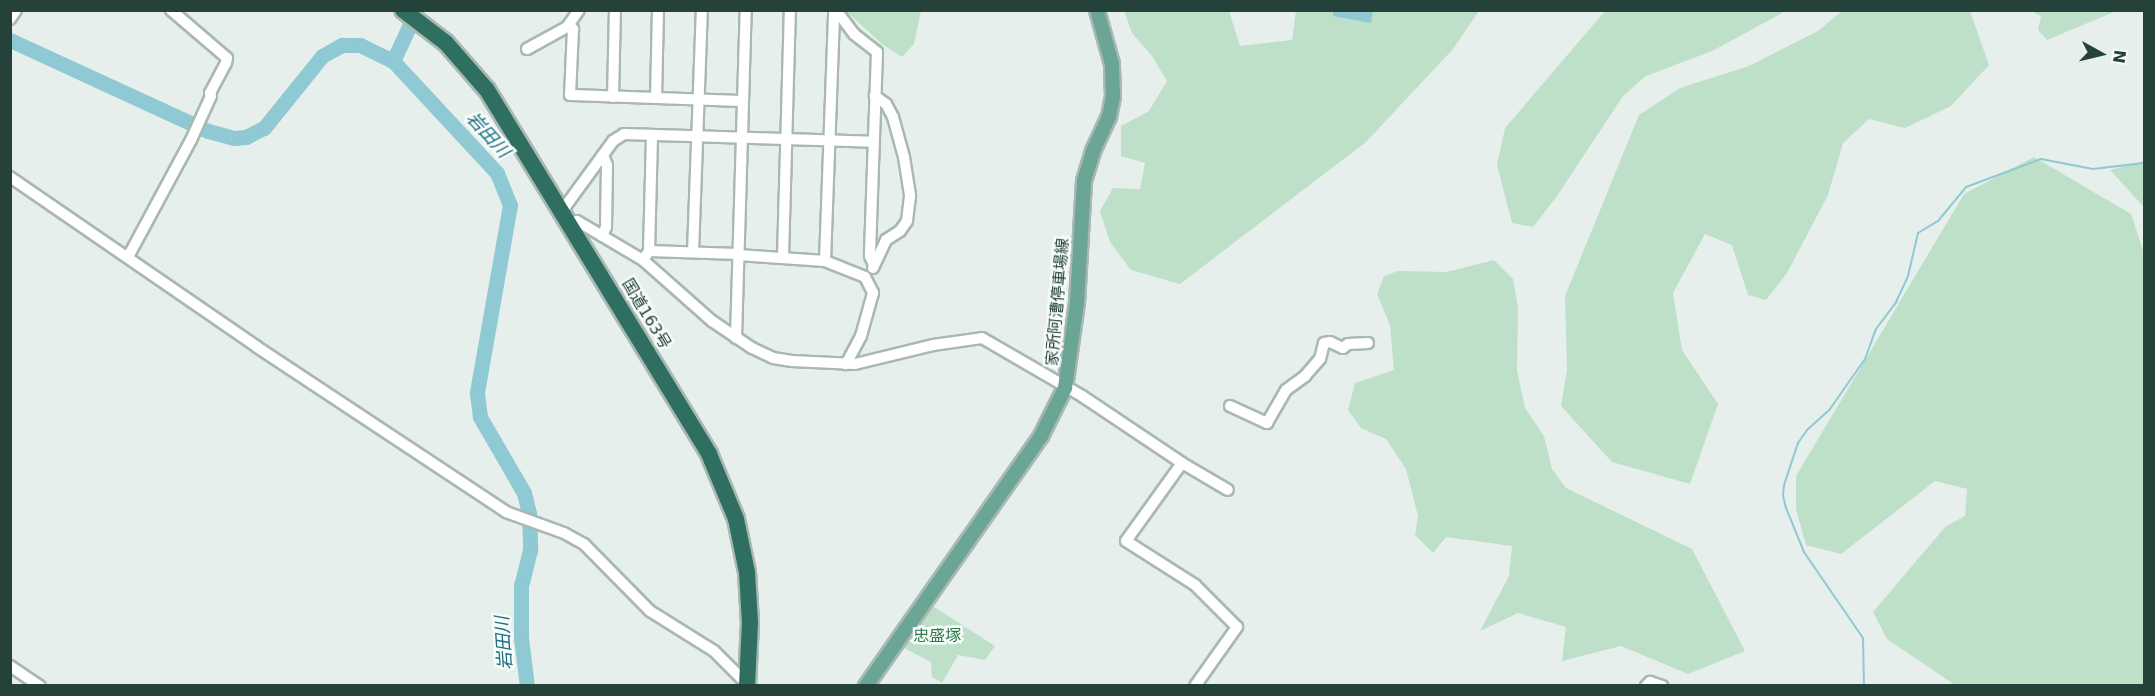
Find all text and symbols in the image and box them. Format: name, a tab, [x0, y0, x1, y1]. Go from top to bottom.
north arrow	[2071, 24, 2131, 84]
text: N	[2109, 49, 2130, 65]
water label: 岩田川	[462, 108, 514, 162]
street label: 家所阿漕停車場線	[1043, 237, 1073, 367]
street label: 国道163号	[618, 275, 674, 353]
water label: 岩田川	[491, 615, 517, 671]
park label: 忠盛塚	[913, 626, 961, 646]

